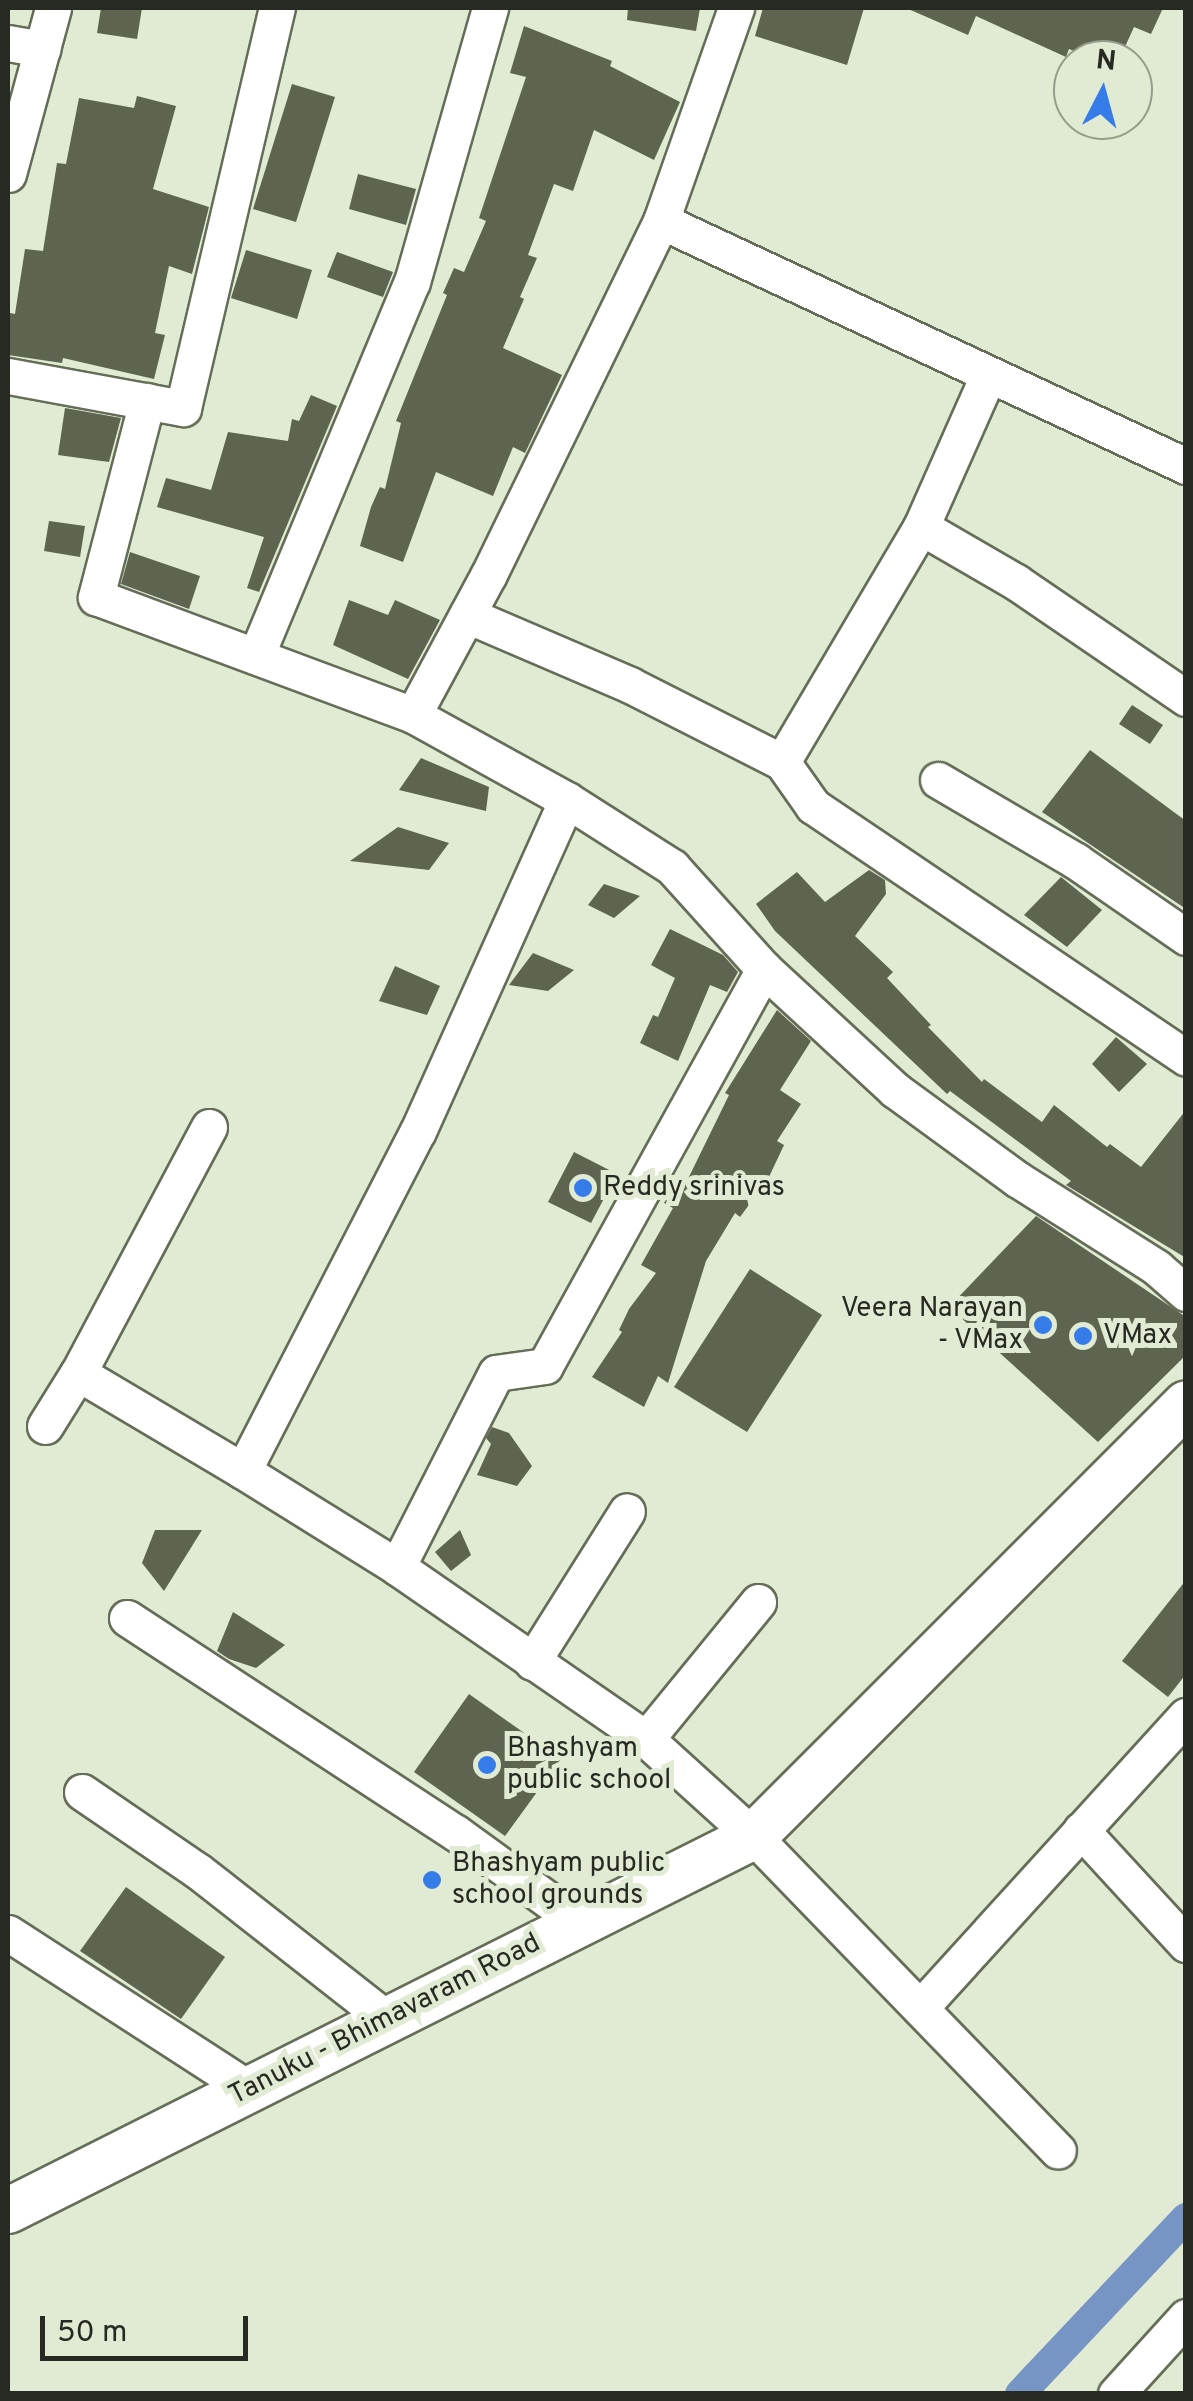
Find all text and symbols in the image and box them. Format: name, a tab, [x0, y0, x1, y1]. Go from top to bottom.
north arrow	[1053, 40, 1153, 140]
text: N	[1094, 43, 1118, 81]
place label: Reddy srinivas	[603, 1171, 785, 1205]
marker: Reddy srinivas	[572, 1177, 594, 1199]
place label: Veera Narayan - VMax	[841, 1292, 1023, 1358]
marker: Veera Narayan - VMax	[1032, 1314, 1054, 1336]
place label: VMax	[1103, 1319, 1172, 1353]
marker: VMax	[1072, 1325, 1094, 1347]
place label: Bhashyam public school	[507, 1732, 671, 1798]
marker: Bhashyam public school	[476, 1754, 498, 1776]
place label: Bhashyam public school grounds	[452, 1847, 665, 1913]
marker: Bhashyam public school grounds	[421, 1869, 443, 1891]
street label: Tanuku - Bhimavaram Road	[224, 1927, 546, 2113]
scale bar	[45, 2296, 252, 2358]
text: 50 m	[57, 2315, 127, 2352]

